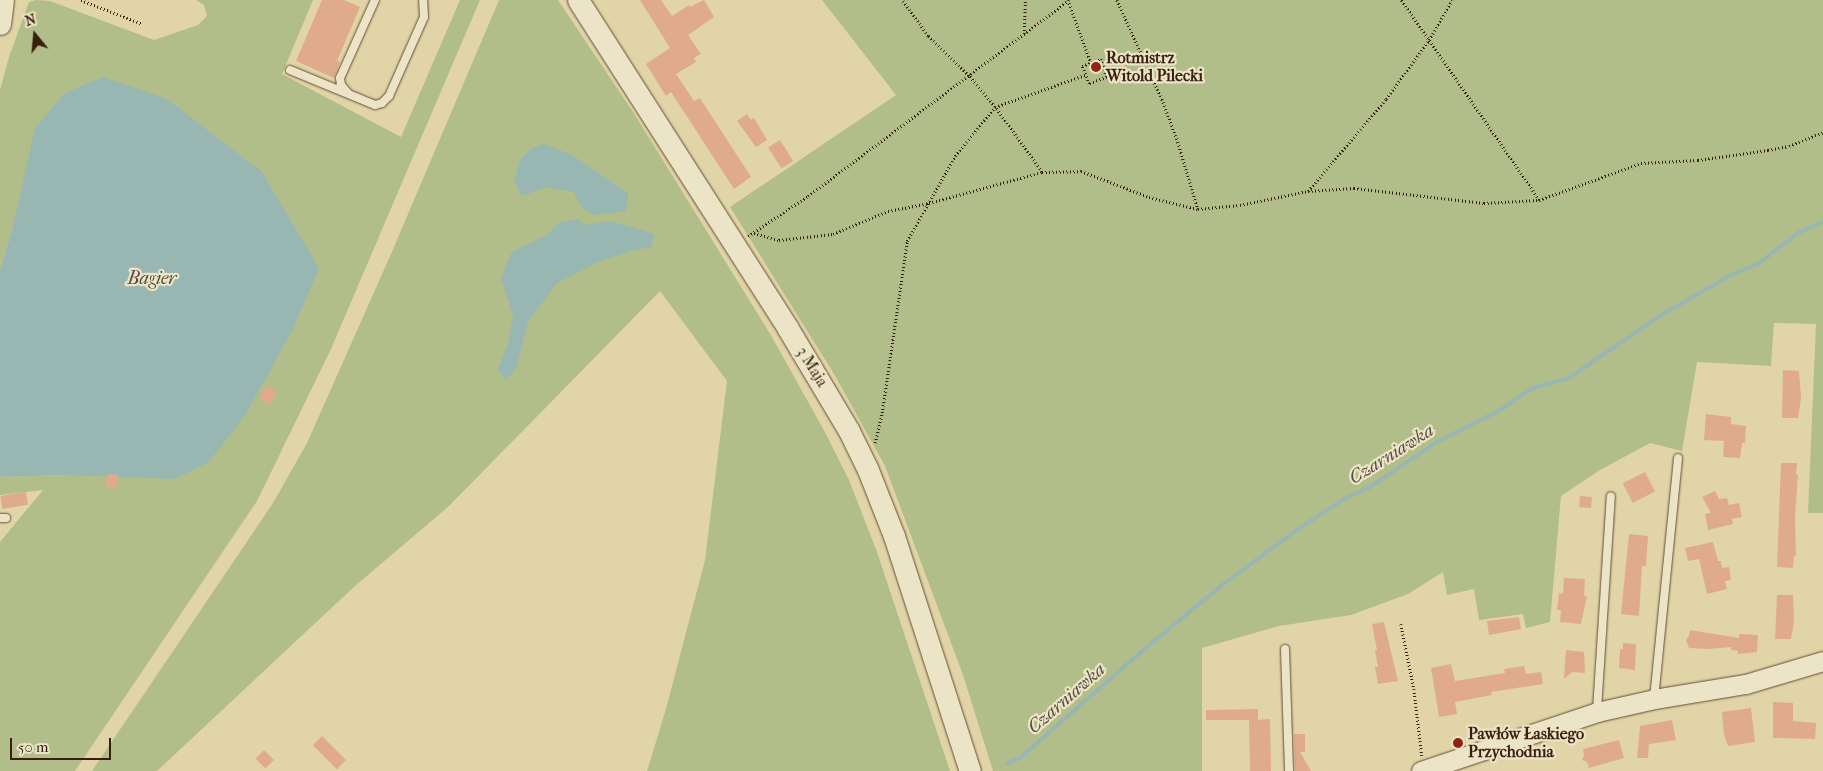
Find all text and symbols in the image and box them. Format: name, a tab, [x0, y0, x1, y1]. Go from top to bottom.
north arrow	[10, 10, 60, 60]
text: N	[23, 10, 38, 30]
place label: Rotmistrz Witold Pilecki	[1106, 48, 1203, 86]
marker: Rotmistrz Witold Pilecki	[1090, 61, 1102, 73]
water label: Bagier	[128, 268, 176, 290]
street label: 3 Maja	[792, 343, 832, 391]
water label: Czarniawka	[1346, 420, 1438, 490]
water label: Czarniawka	[1024, 659, 1110, 739]
place label: Pawłów Łaskiego Przychodnia	[1468, 724, 1584, 762]
scale bar	[12, 728, 114, 760]
marker: Pawłów Łaskiego Przychodnia	[1452, 737, 1464, 749]
text: 50 m	[18, 738, 48, 756]

